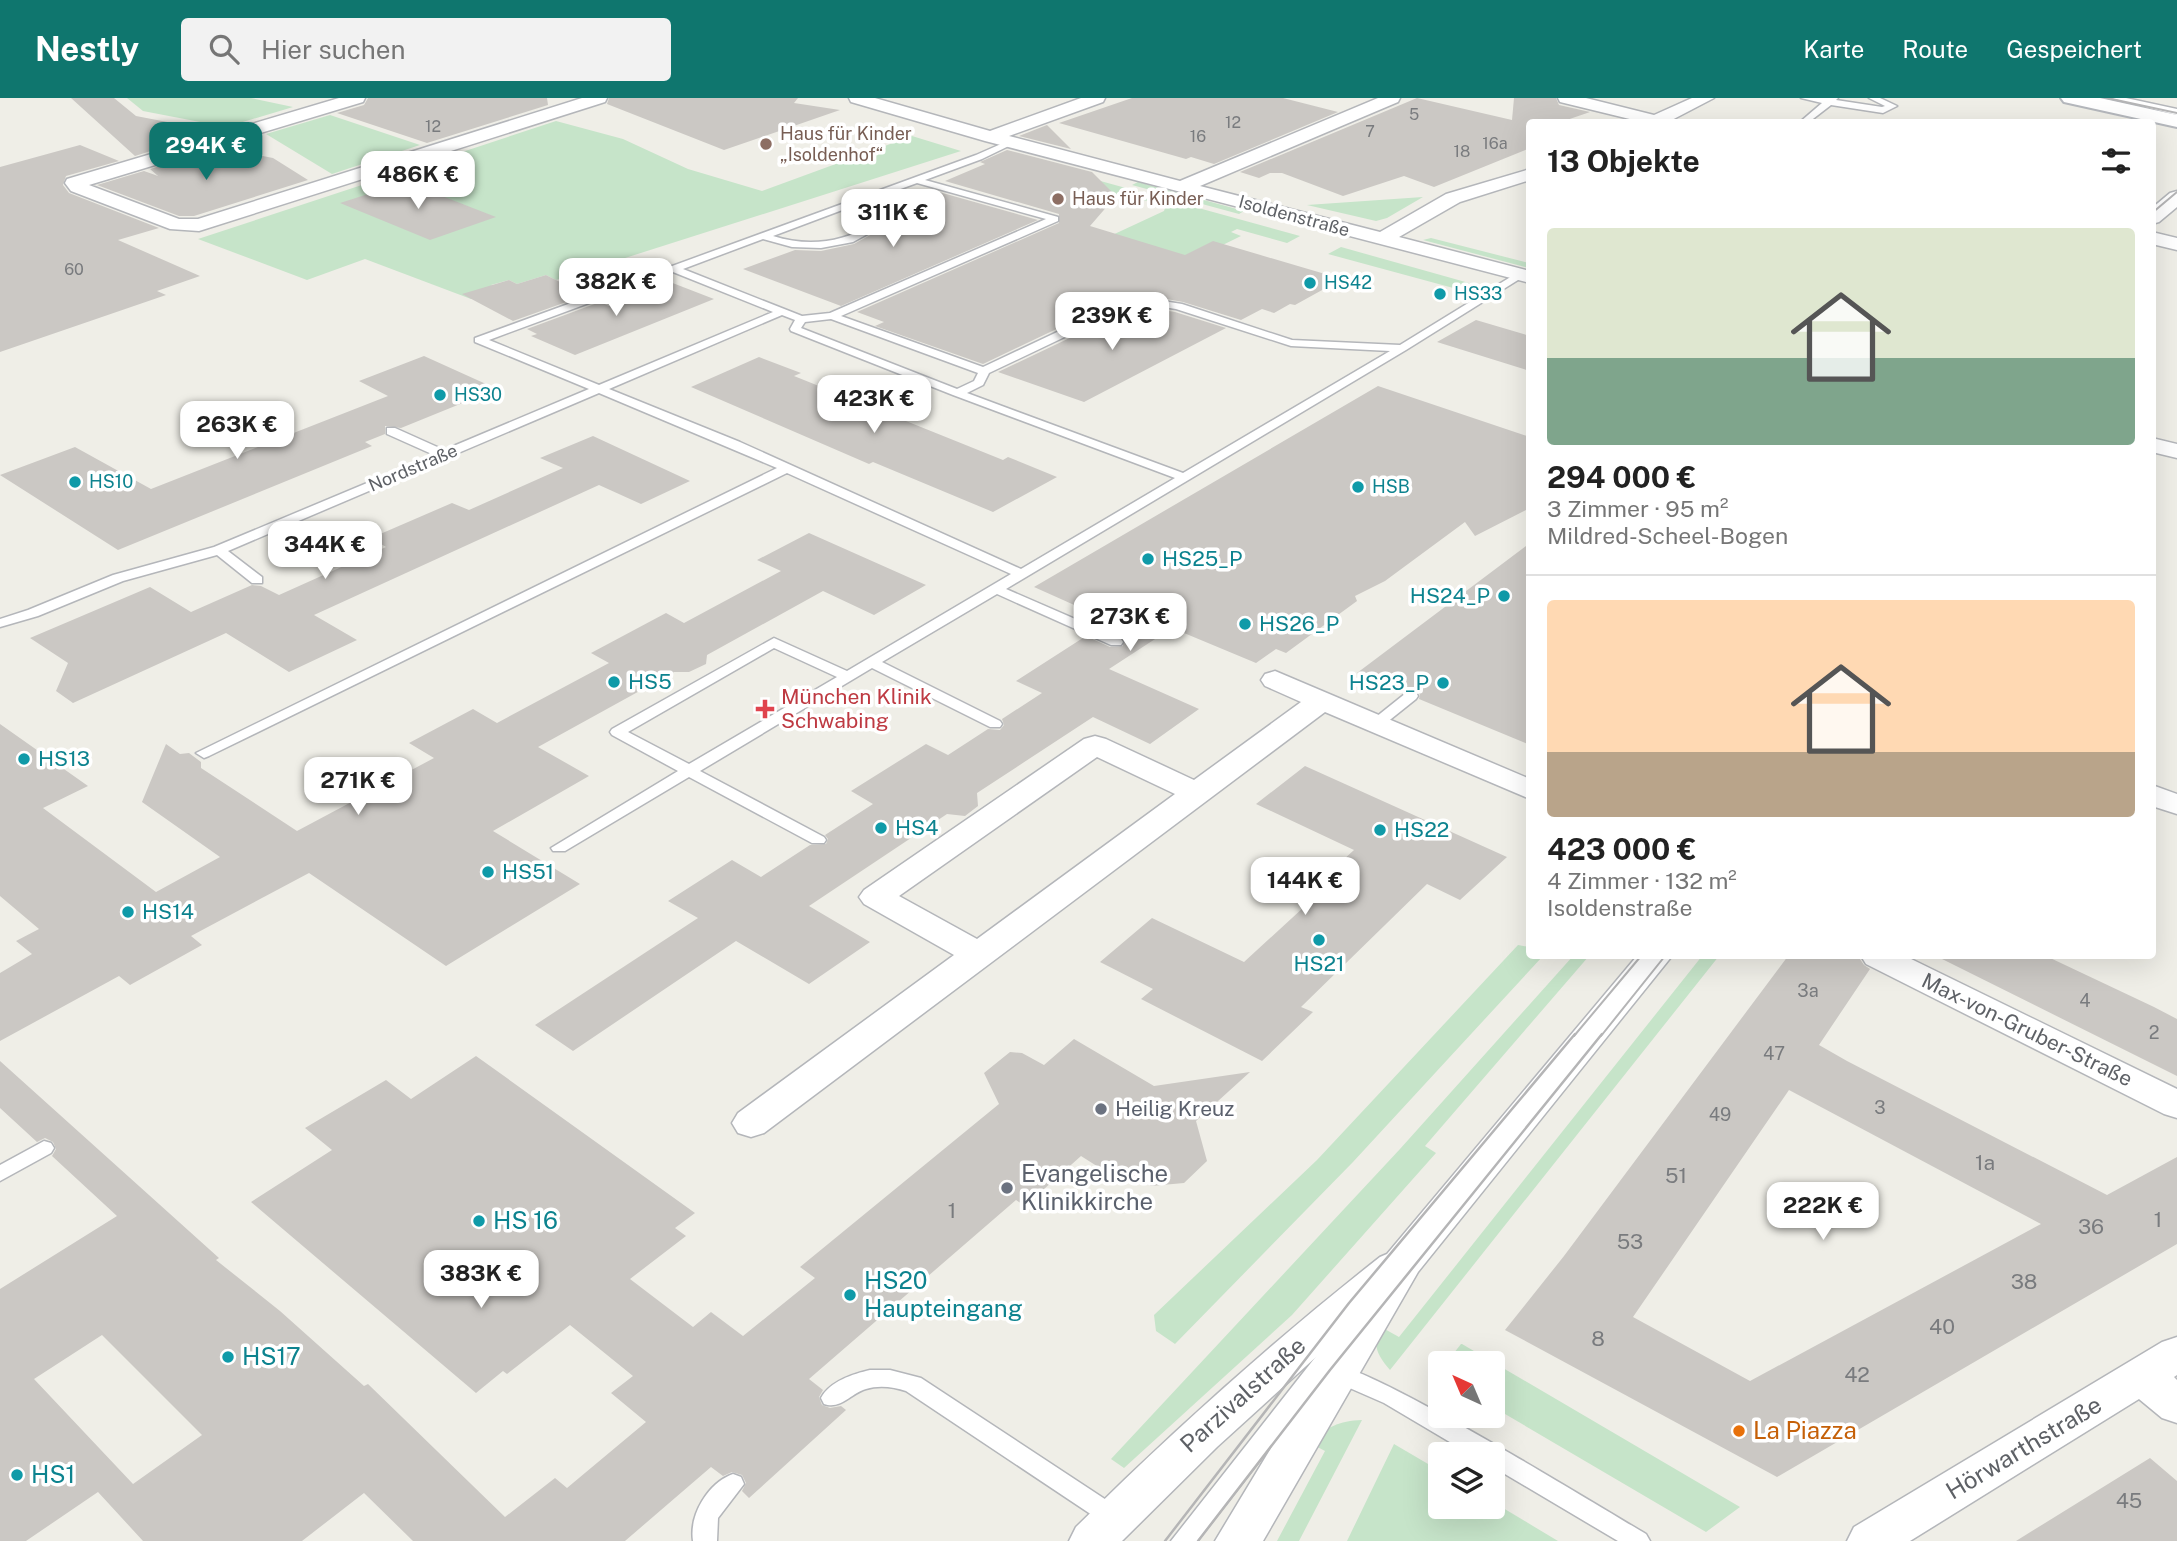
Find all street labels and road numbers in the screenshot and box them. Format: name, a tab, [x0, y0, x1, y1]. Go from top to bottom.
street label: Isoldenstraße	[1236, 191, 1352, 240]
street label: Nordstraße	[365, 439, 460, 496]
street label: Max-von-Gruber-Straße	[1918, 968, 2137, 1091]
street label: Parzivalstraße	[1174, 1331, 1311, 1458]
street label: Hörwarthstraße	[1941, 1390, 2106, 1505]

